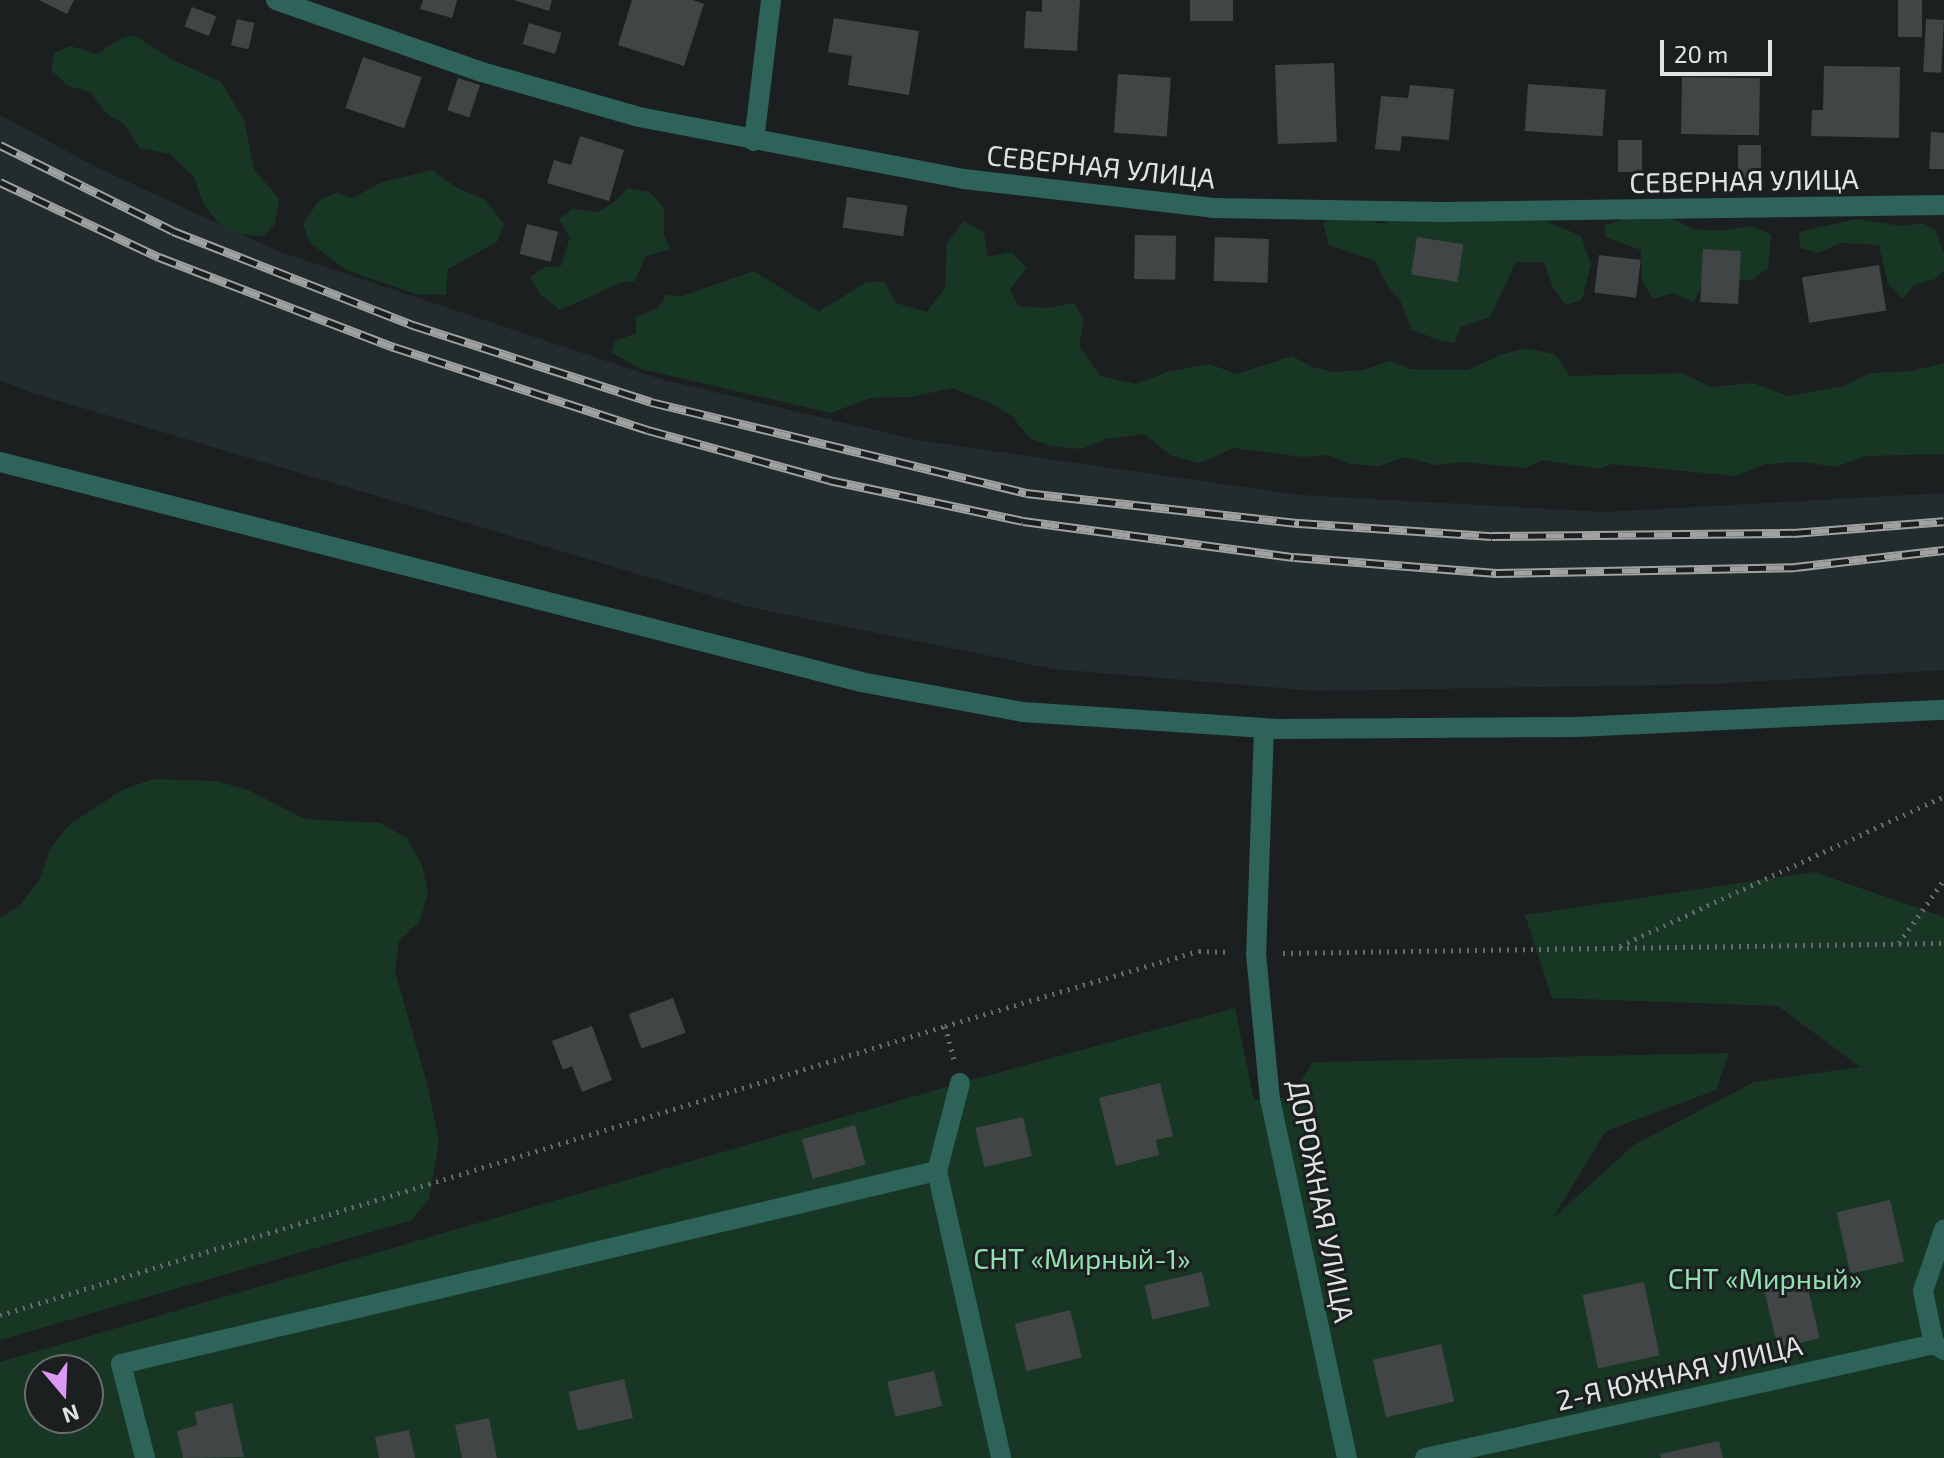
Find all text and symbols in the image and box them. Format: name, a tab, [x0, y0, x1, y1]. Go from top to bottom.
scale bar	[1664, 24, 1776, 74]
text: 20 m	[1674, 39, 1728, 68]
street label: СЕВЕРНАЯ УЛИЦА	[985, 137, 1217, 195]
street label: СЕВЕРНАЯ УЛИЦА	[1629, 161, 1859, 199]
street label: ДОРОЖНАЯ УЛИЦА	[1282, 1077, 1362, 1325]
park label: СНТ «Мирный-1»	[973, 1241, 1191, 1275]
park label: СНТ «Мирный»	[1668, 1261, 1862, 1295]
street label: 2-Я ЮЖНАЯ УЛИЦА	[1553, 1327, 1805, 1417]
north arrow	[24, 1354, 104, 1434]
text: N	[59, 1400, 83, 1430]

